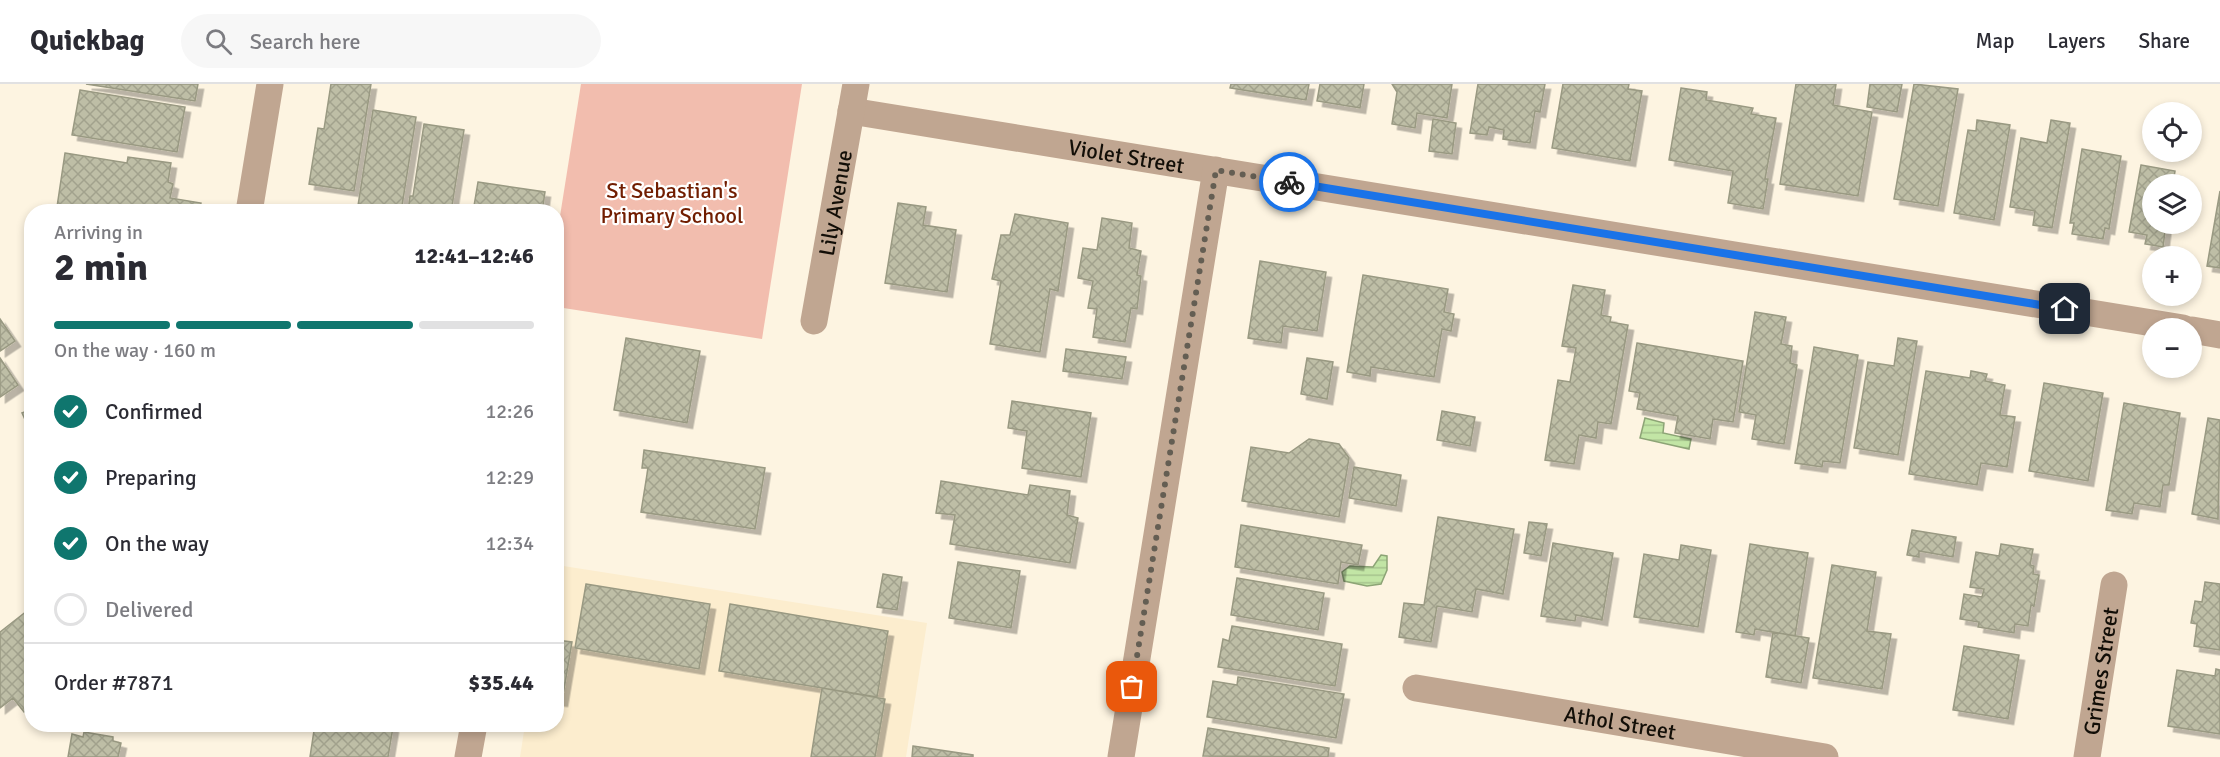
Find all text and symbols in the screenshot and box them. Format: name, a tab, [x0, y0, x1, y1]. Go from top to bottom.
search box	[181, 14, 601, 68]
text: Quickbag	[30, 24, 145, 58]
icon: search	[202, 25, 235, 58]
text: Search here	[250, 28, 361, 55]
text: Map	[1976, 28, 2014, 54]
text: Layers	[2047, 28, 2105, 54]
text: Share	[2138, 28, 2190, 54]
map controls	[2142, 102, 2202, 378]
button: locate	[2142, 102, 2202, 162]
street label: Violet Street	[1066, 134, 1187, 179]
street label: Lily Avenue	[813, 148, 858, 258]
courier	[1259, 152, 1319, 212]
icon: bike	[1273, 166, 1306, 199]
button: layers	[2142, 174, 2202, 234]
park label: St Sebastian's Primary School	[601, 177, 743, 229]
text: Arriving in	[54, 220, 143, 245]
text: 12:41–12:46	[415, 242, 534, 269]
text: 2 min	[54, 243, 148, 291]
button: +	[2142, 246, 2202, 306]
pin	[2039, 283, 2090, 334]
icon: home	[2048, 292, 2081, 325]
button: −	[2142, 318, 2202, 378]
text: On the way · 160 m	[54, 338, 216, 363]
icon: check	[54, 395, 87, 428]
text: Confirmed	[105, 398, 203, 425]
text: 12:26	[485, 399, 534, 424]
icon: check	[54, 461, 87, 494]
text: Preparing	[105, 464, 197, 491]
text: 12:29	[485, 465, 534, 490]
icon: check	[54, 527, 87, 560]
text: On the way	[105, 530, 209, 557]
text: 12:34	[485, 531, 534, 556]
text: Delivered	[105, 596, 193, 623]
street label: Grimes Street	[2078, 605, 2124, 737]
pin	[1106, 661, 1157, 712]
text: Order #7871	[54, 669, 174, 696]
text: $35.44	[468, 669, 534, 696]
icon: bag	[1115, 670, 1148, 703]
street label: Athol Street	[1562, 700, 1678, 746]

